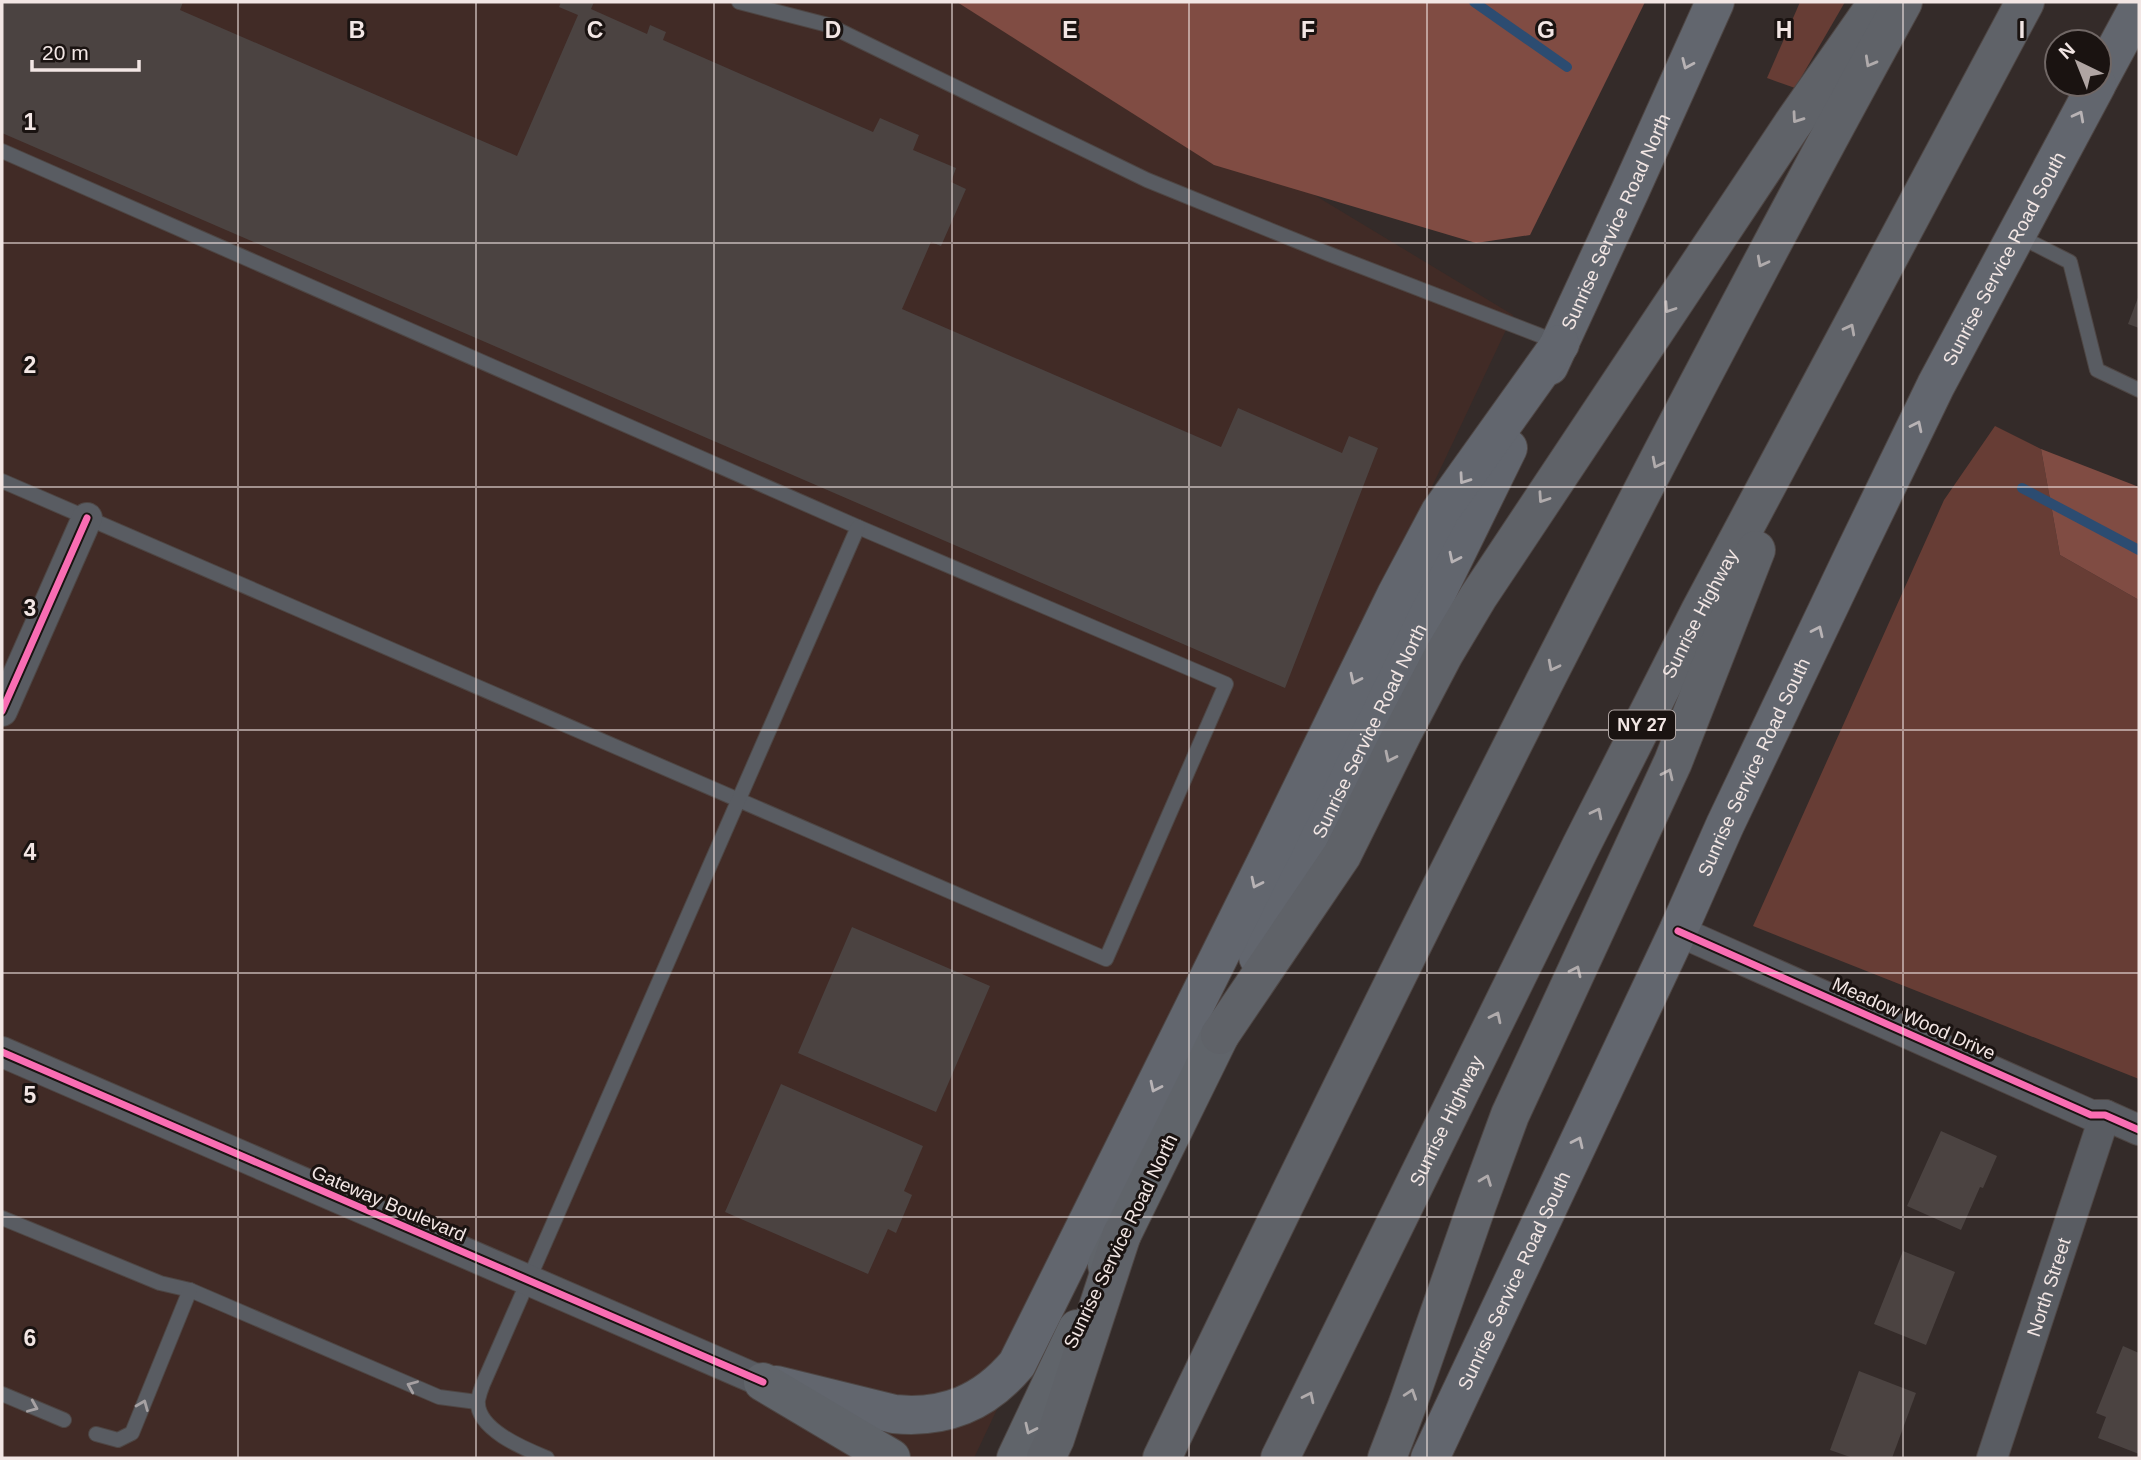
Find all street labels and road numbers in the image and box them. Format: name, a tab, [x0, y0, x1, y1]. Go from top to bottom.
street label: Sunrise Service Road North	[1557, 110, 1674, 333]
street label: Sunrise Service Road South	[1939, 148, 2070, 369]
street label: Sunrise Highway	[1658, 545, 1742, 682]
street label: Sunrise Service Road North	[1308, 621, 1431, 841]
street label: Sunrise Service Road South	[1694, 655, 1814, 880]
road number: NY 27	[1609, 710, 1675, 740]
street label: Meadow Wood Drive	[1829, 973, 1998, 1064]
street label: Sunrise Highway	[1405, 1052, 1488, 1189]
street label: Sunrise Service Road North	[1059, 1131, 1182, 1352]
street label: Gateway Boulevard	[308, 1161, 469, 1246]
street label: Sunrise Service Road South	[1454, 1168, 1574, 1393]
street label: North Street	[2023, 1235, 2075, 1339]

